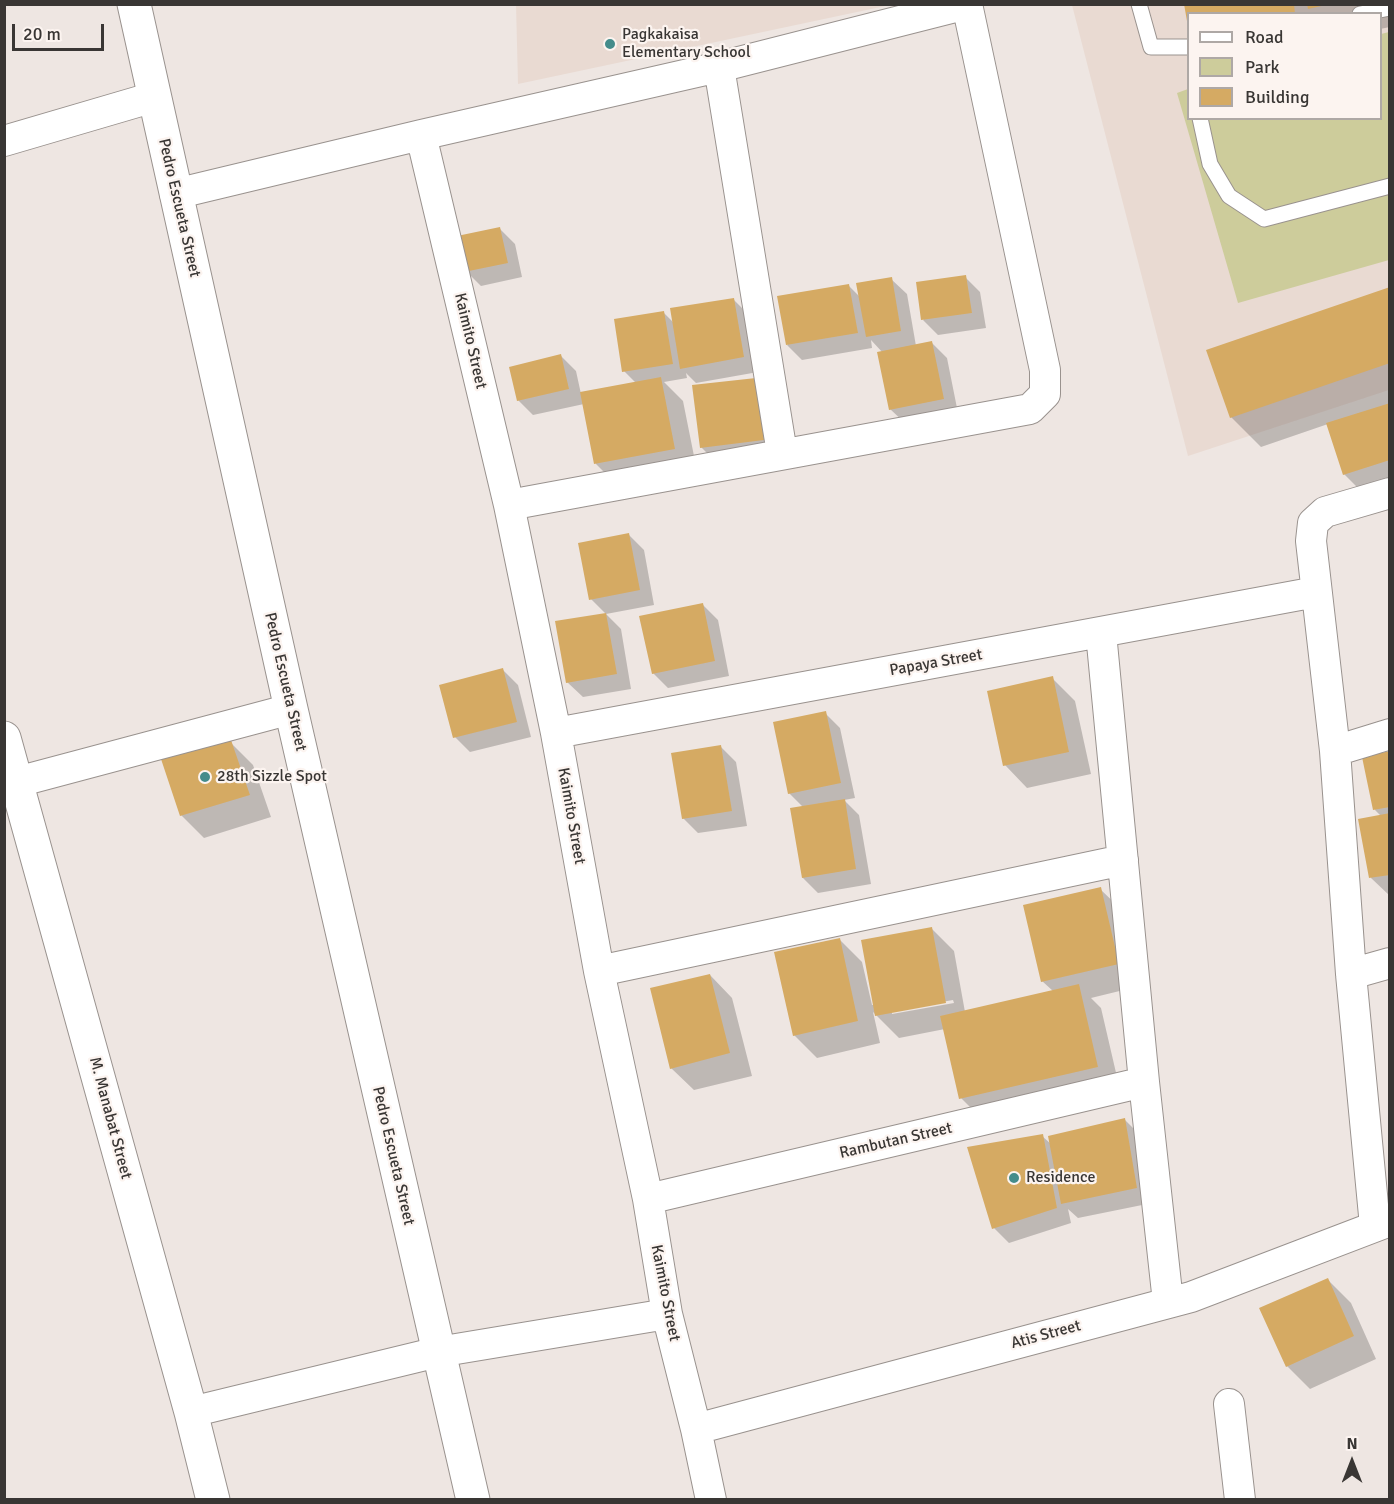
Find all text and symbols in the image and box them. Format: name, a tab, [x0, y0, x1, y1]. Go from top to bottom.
scale bar	[15, 12, 106, 50]
legend	[1187, 12, 1382, 120]
text: 20 m	[23, 23, 61, 45]
place label: Pagkakaisa Elementary School	[622, 25, 751, 63]
text: Road	[1245, 26, 1284, 48]
marker: Pagkakaisa Elementary School	[603, 37, 617, 51]
text: Park	[1245, 56, 1280, 78]
text: Building	[1245, 86, 1309, 108]
street label: Pedro Escueta Street	[154, 137, 204, 279]
street label: Kaimito Street	[450, 291, 490, 391]
street label: Pedro Escueta Street	[260, 611, 310, 753]
street label: Papaya Street	[888, 645, 984, 681]
street label: Kaimito Street	[553, 766, 589, 866]
place label: 28th Sizzle Spot	[217, 767, 327, 787]
marker: 28th Sizzle Spot	[198, 770, 212, 784]
street label: M. Manabat Street	[84, 1055, 136, 1181]
street label: Pedro Escueta Street	[368, 1085, 418, 1227]
street label: Rambutan Street	[838, 1119, 954, 1163]
place label: Residence	[1026, 1168, 1095, 1188]
marker: Residence	[1007, 1171, 1021, 1185]
street label: Kaimito Street	[646, 1243, 684, 1343]
street label: Atis Street	[1009, 1316, 1083, 1354]
north arrow	[1322, 1432, 1382, 1492]
text: N	[1346, 1434, 1358, 1454]

